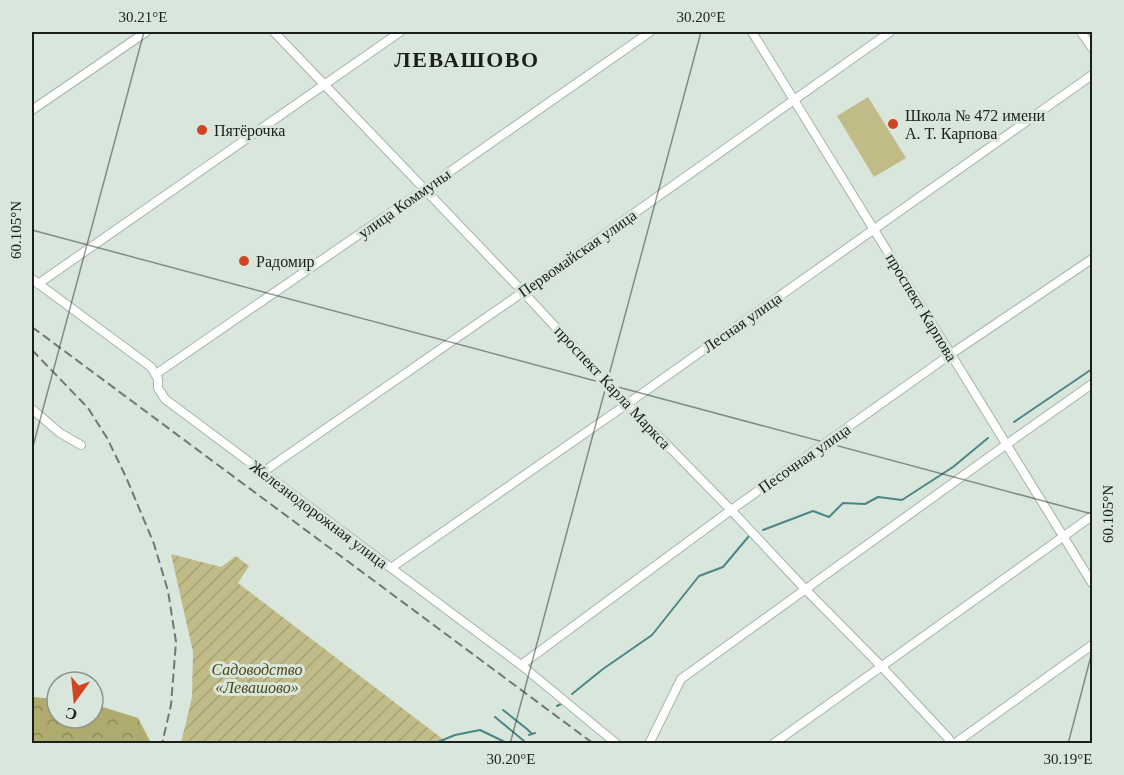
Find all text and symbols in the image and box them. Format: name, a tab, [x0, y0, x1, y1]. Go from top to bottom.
text: 30.21°E	[119, 9, 167, 25]
text: 30.20°E	[677, 9, 725, 25]
district label: ЛЕВАШОВО	[394, 47, 540, 72]
place label: Школа № 472 имени А. Т. Карпова	[905, 107, 1046, 143]
marker: Школа № 472 имени А. Т. Карпова	[886, 117, 900, 131]
place label: Пятёрочка	[214, 122, 285, 140]
marker: Пятёрочка	[195, 123, 209, 137]
street label: улица Коммуны	[355, 165, 454, 242]
text: 60.105°N	[8, 201, 24, 259]
street label: Первомайская улица	[515, 206, 640, 301]
street label: проспект Карпова	[882, 250, 960, 365]
place label: Радомир	[256, 253, 315, 271]
marker: Радомир	[237, 254, 251, 268]
street label: Лесная улица	[700, 289, 785, 357]
street label: проспект Карла Маркса	[551, 322, 674, 453]
street label: Песочная улица	[755, 420, 854, 497]
street label: Железнодорожная улица	[246, 457, 391, 572]
text: 60.105°N	[1100, 485, 1116, 543]
park label: Садоводство «Левашово»	[212, 661, 302, 696]
north arrow	[45, 670, 105, 730]
text: С	[63, 704, 79, 724]
text: 30.20°E	[487, 751, 535, 767]
text: 30.19°E	[1044, 751, 1092, 767]

